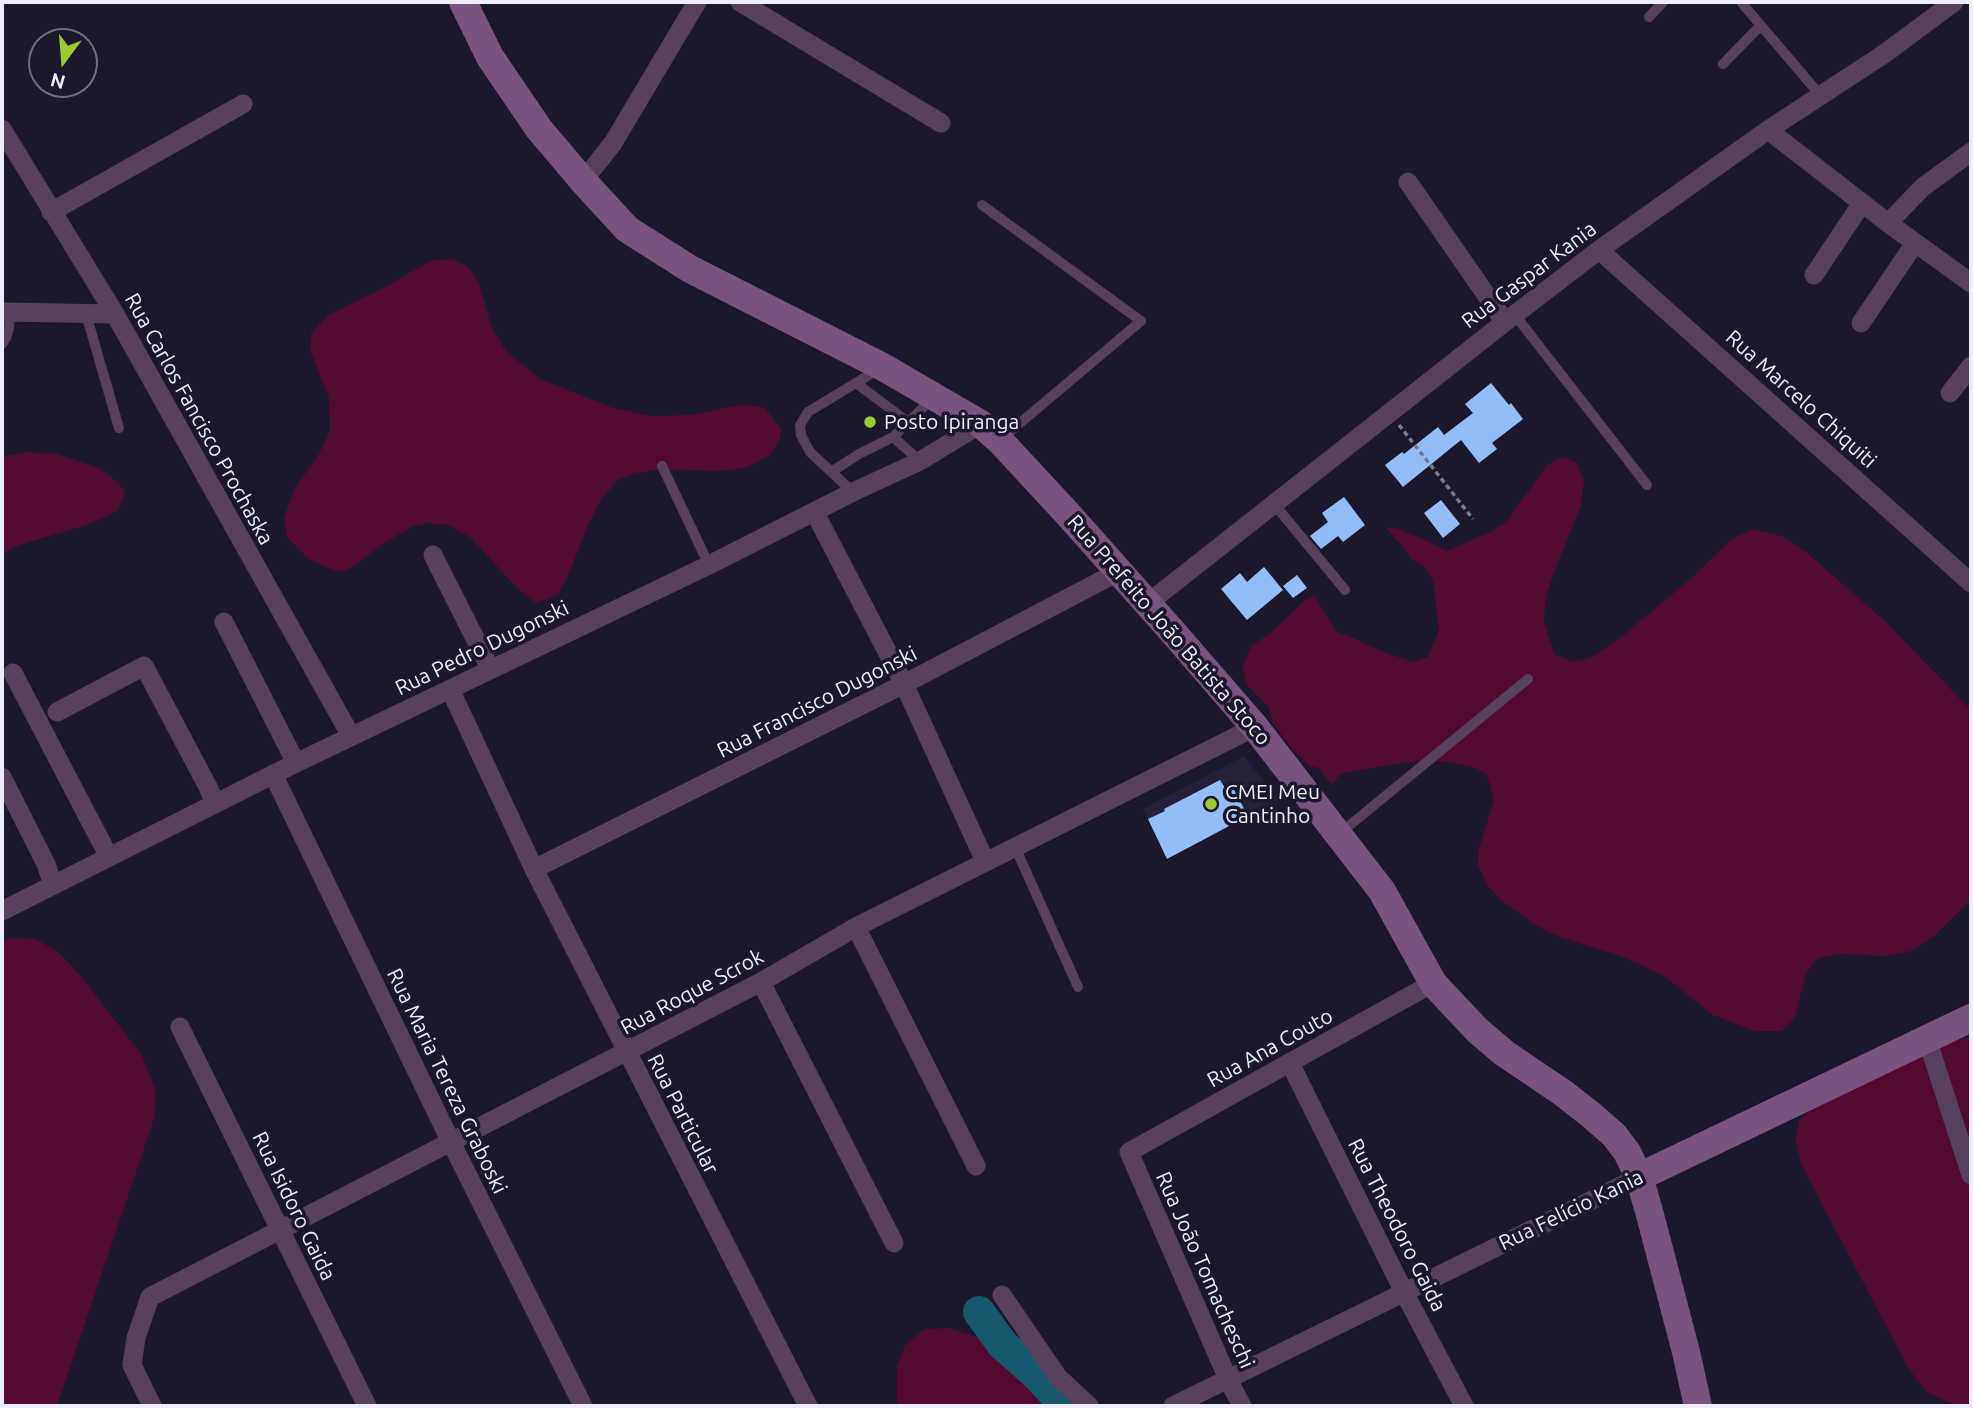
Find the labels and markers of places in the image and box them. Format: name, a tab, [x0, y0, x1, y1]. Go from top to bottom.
place label: Posto Ipiranga	[884, 409, 1019, 435]
marker: Posto Ipiranga	[862, 414, 878, 430]
place label: CMEI Meu Cantinho	[1225, 779, 1320, 829]
marker: CMEI Meu Cantinho	[1203, 796, 1219, 812]

